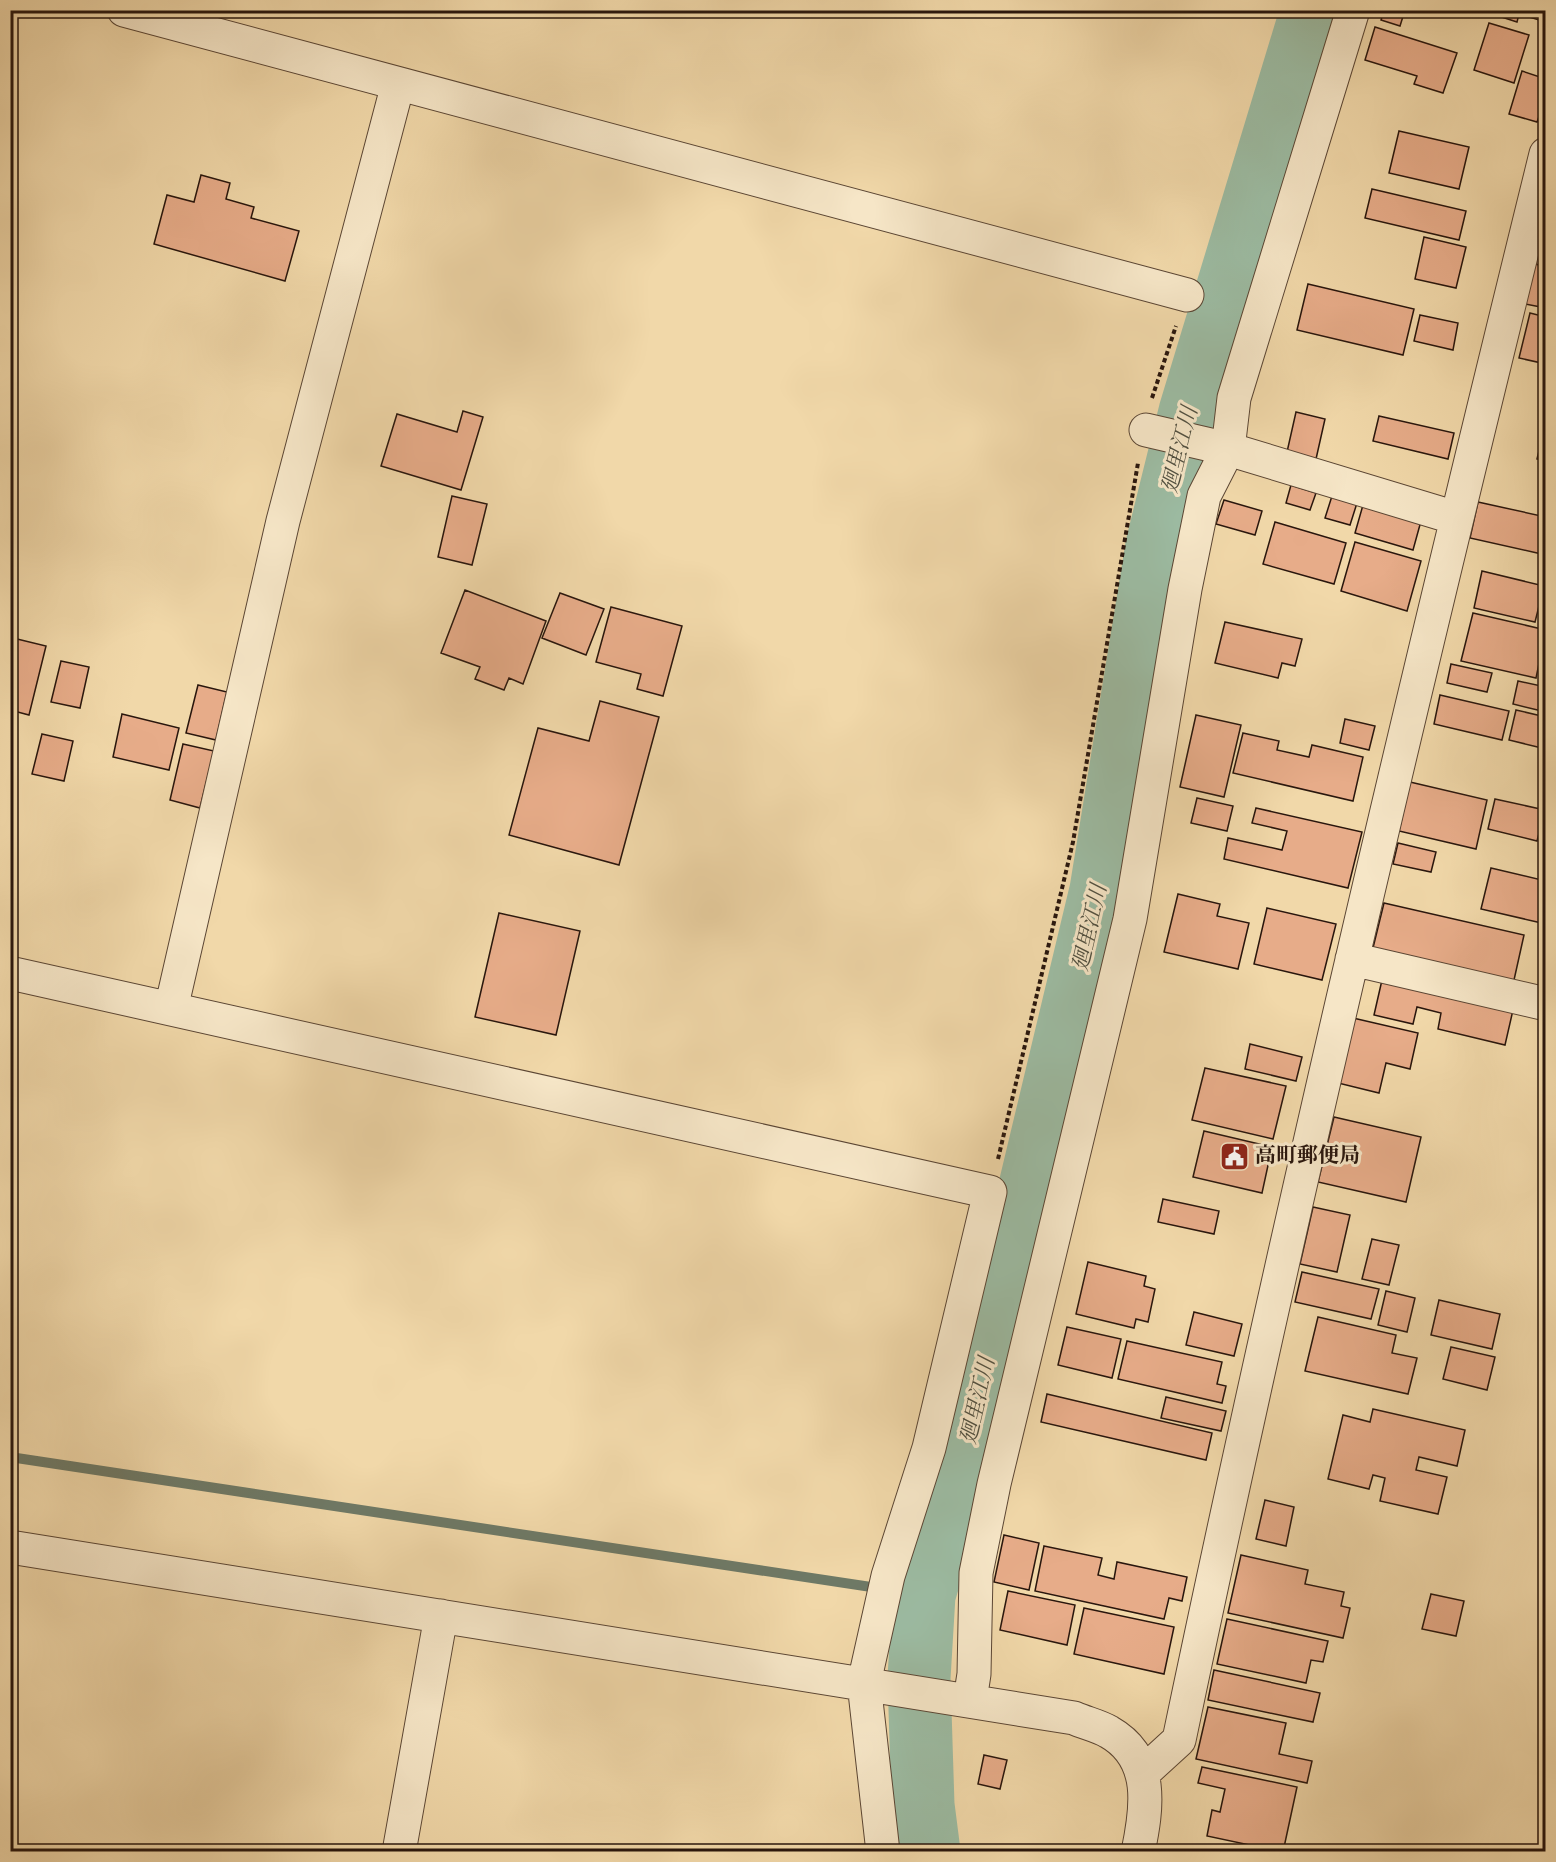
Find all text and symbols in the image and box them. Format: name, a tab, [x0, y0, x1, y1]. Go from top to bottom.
water label: 廻里江川	[1155, 402, 1207, 496]
water label: 廻里江川	[1066, 880, 1116, 974]
public building icon: 高町郵便局	[1218, 1140, 1250, 1172]
place label: 高町郵便局	[1255, 1142, 1360, 1171]
water label: 廻里江川	[954, 1353, 1004, 1447]

